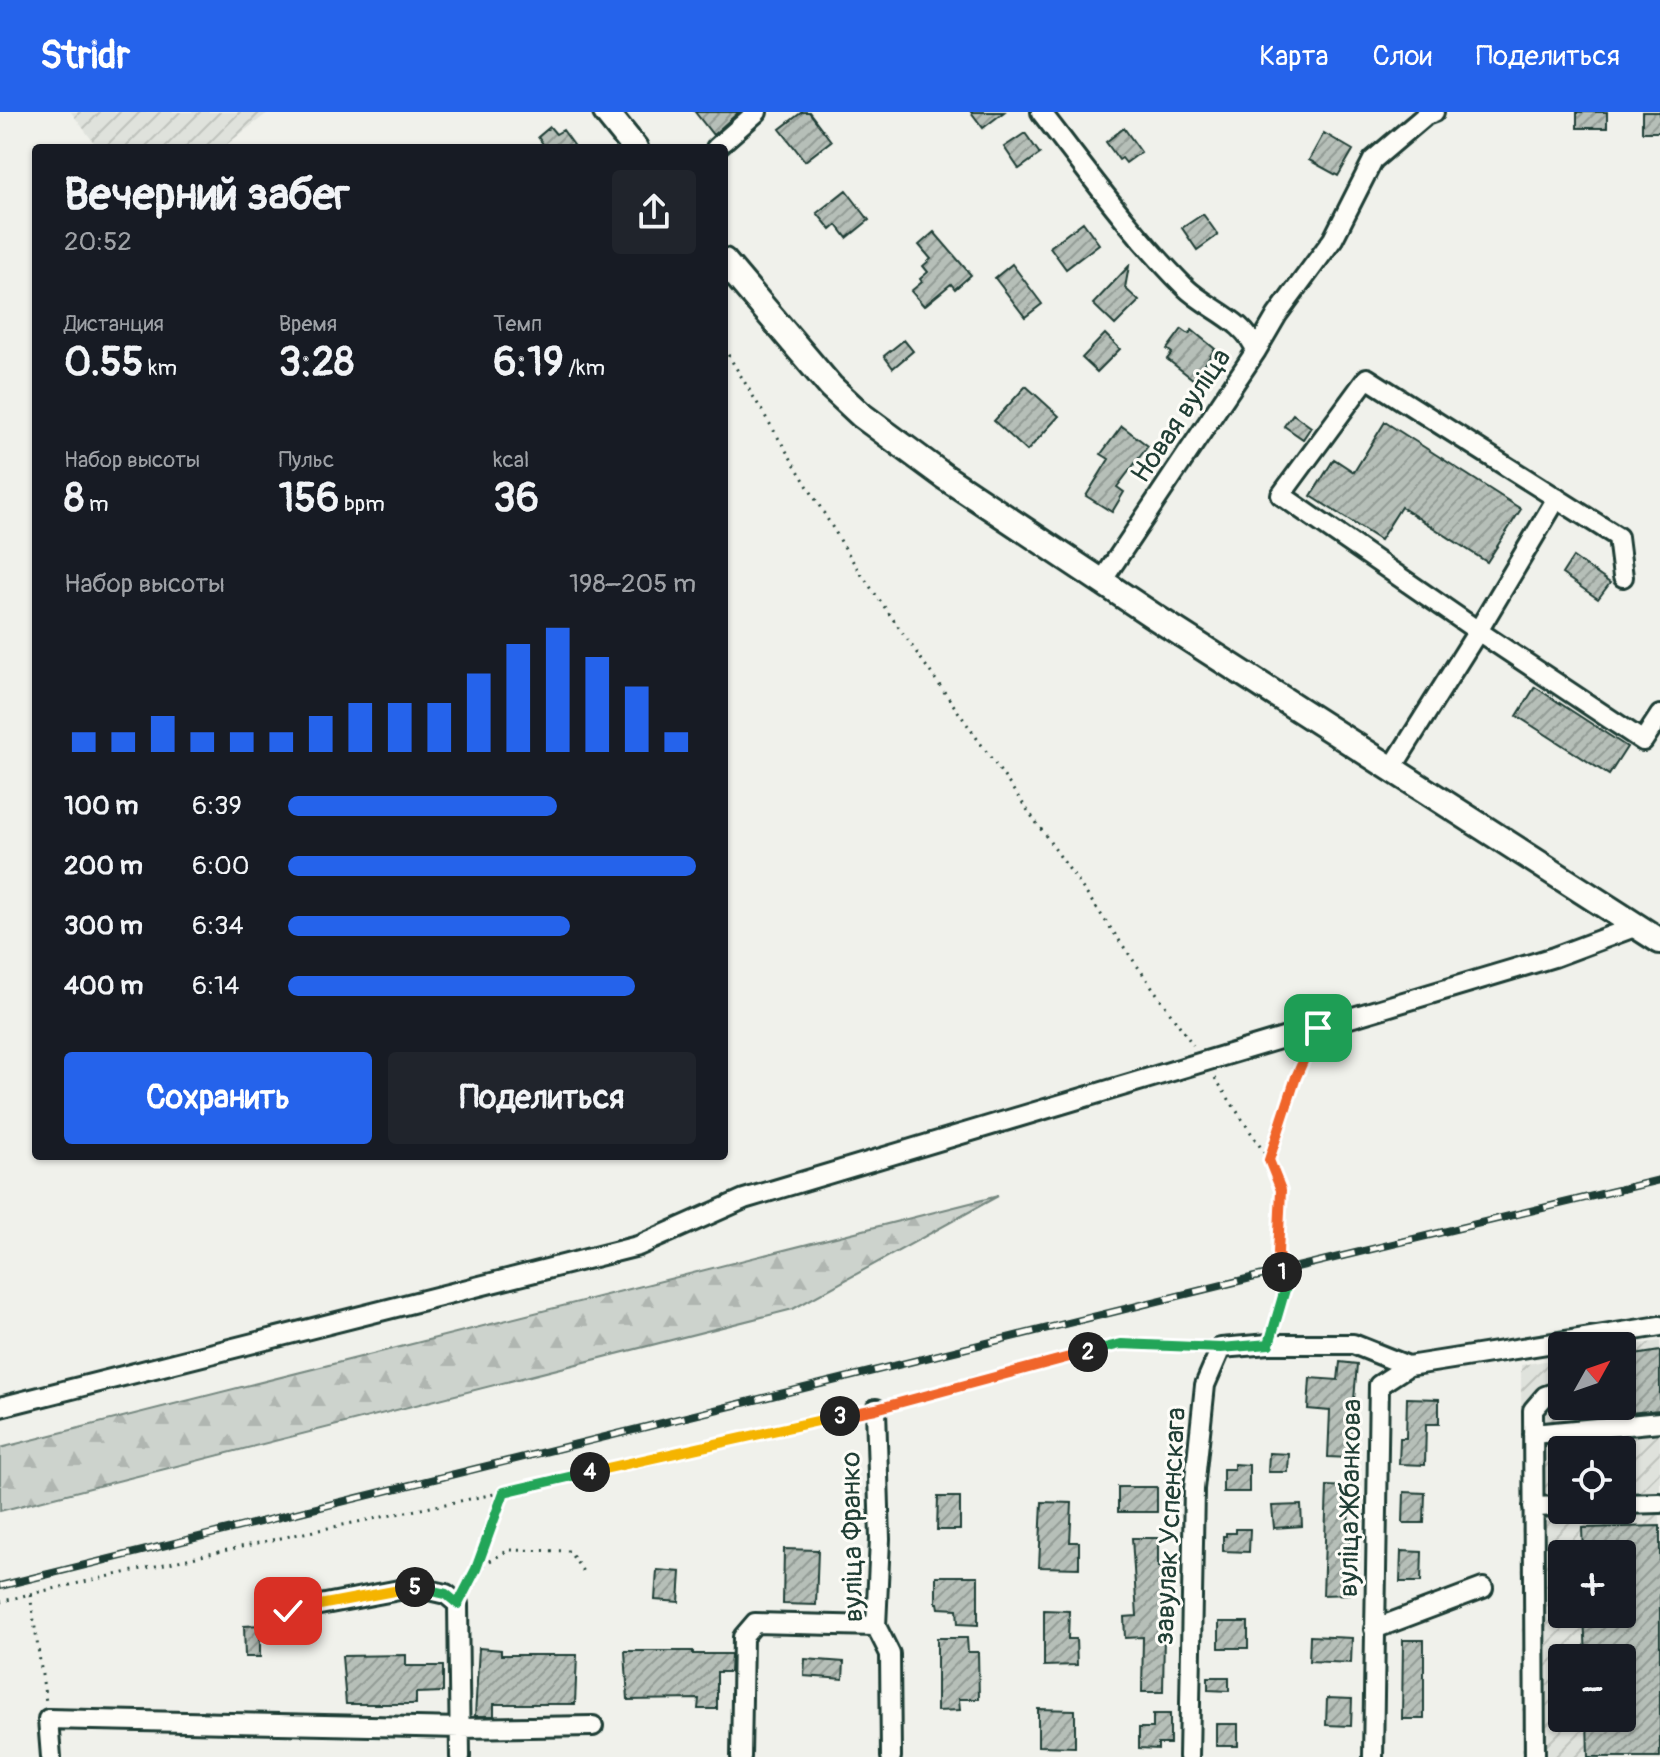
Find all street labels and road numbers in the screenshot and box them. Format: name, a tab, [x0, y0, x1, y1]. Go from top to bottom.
street label: Новая вуліца	[1123, 342, 1239, 490]
street label: вуліца Жбанкова	[1331, 1399, 1370, 1597]
street label: завулак Успенскага	[1147, 1406, 1194, 1646]
street label: вуліца Франко	[834, 1451, 871, 1623]

